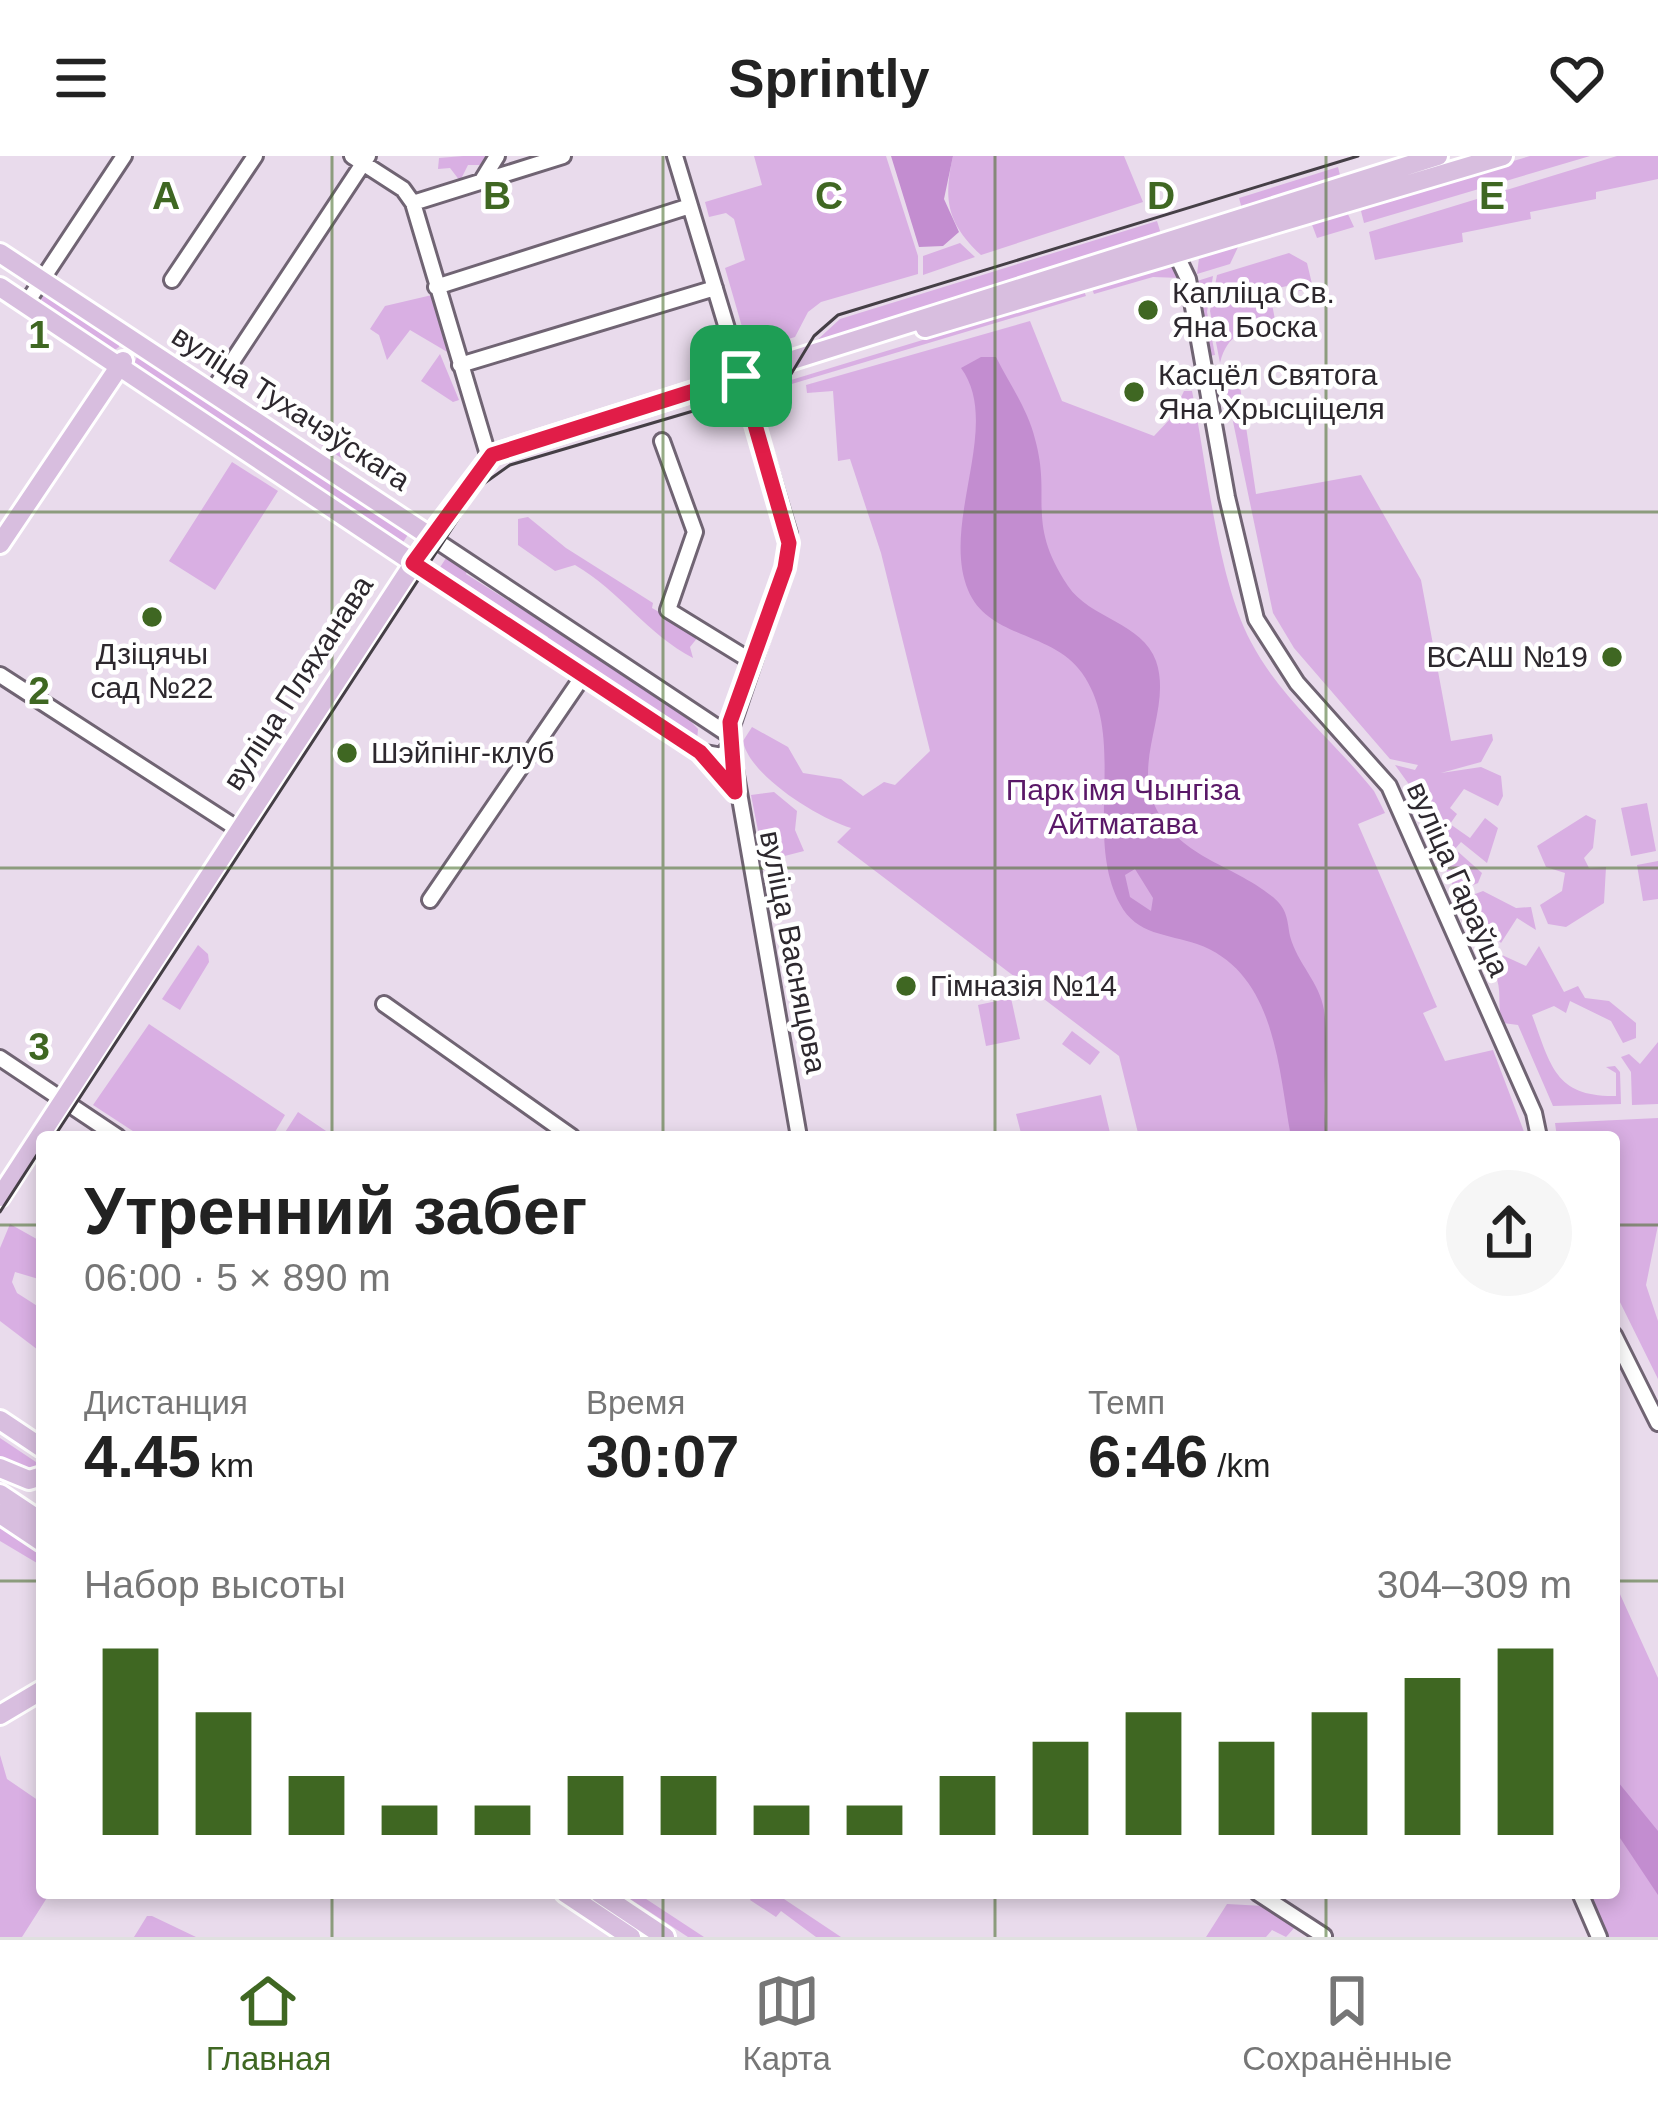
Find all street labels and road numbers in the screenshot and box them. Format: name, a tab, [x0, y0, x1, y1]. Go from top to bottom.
street label: вуліца Тухачэўскага	[166, 318, 417, 497]
street label: вуліца Пляханава	[216, 569, 379, 796]
street label: вуліца Гараўца	[1401, 776, 1516, 981]
street label: вуліца Васняцова	[754, 828, 833, 1076]

